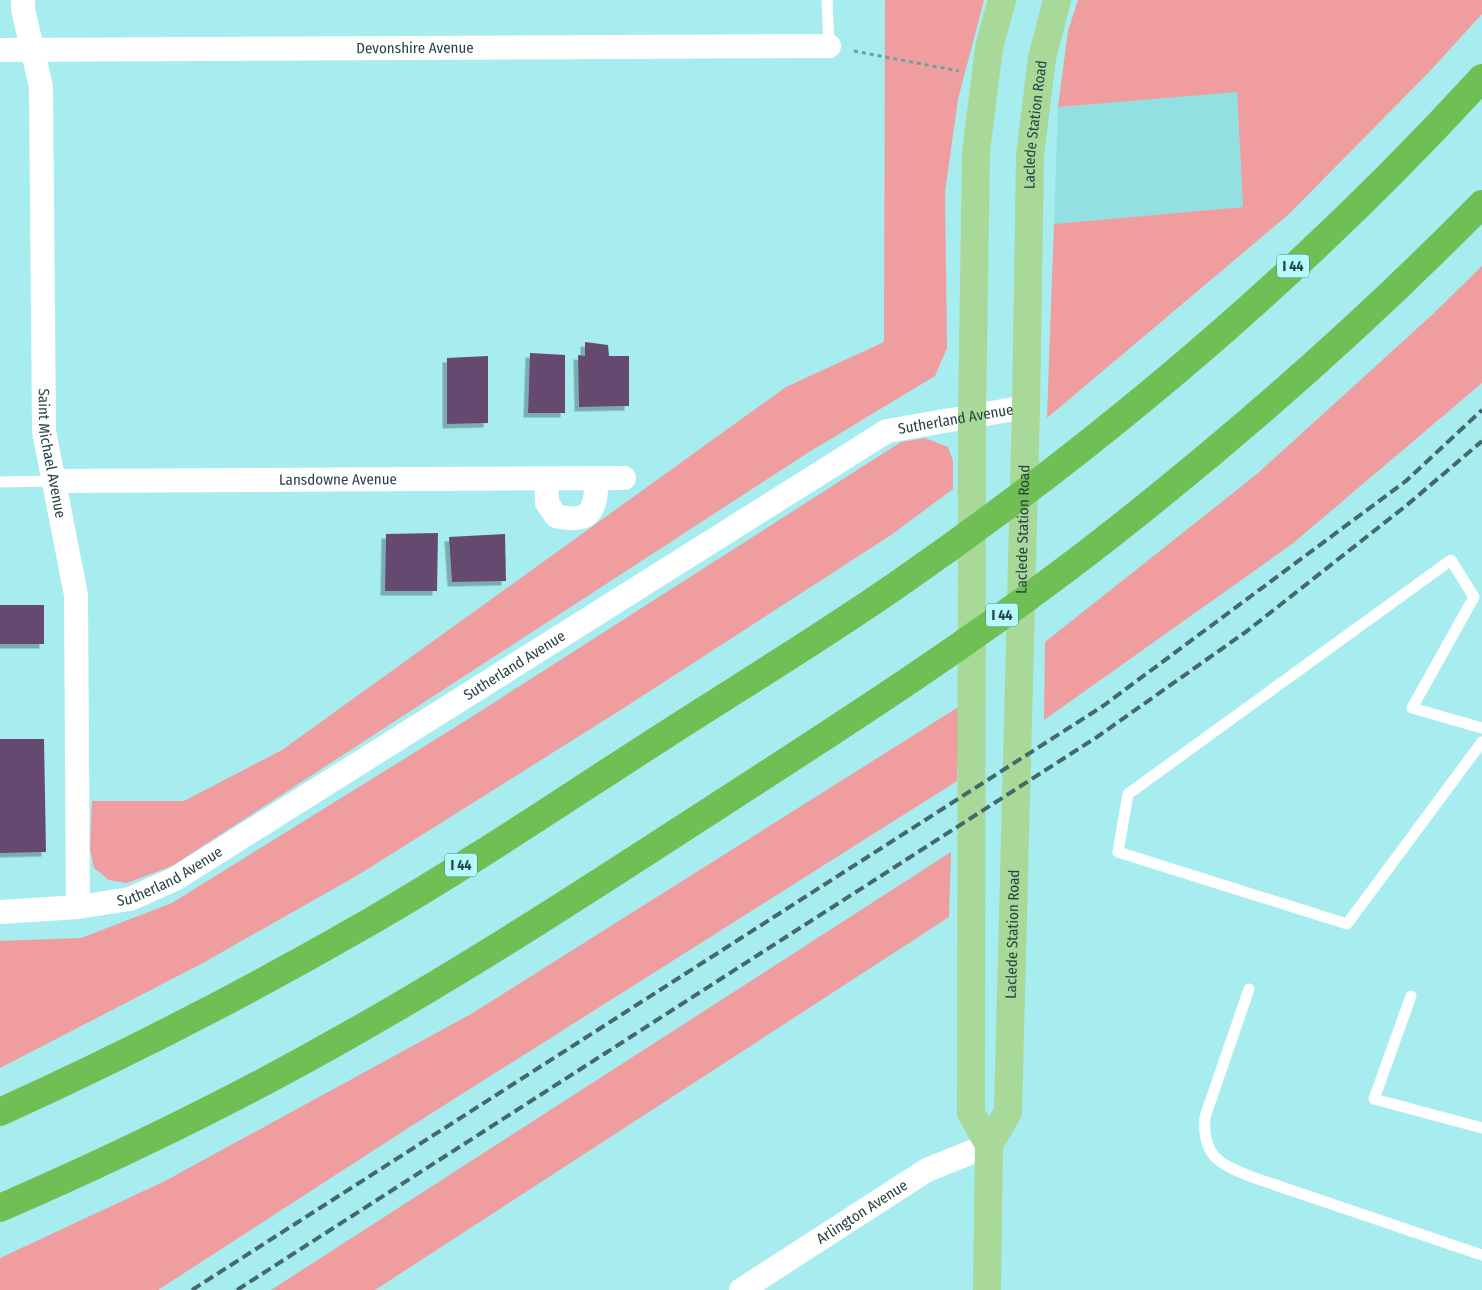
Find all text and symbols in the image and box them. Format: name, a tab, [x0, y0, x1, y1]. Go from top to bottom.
street label: Devonshire Avenue	[356, 39, 474, 57]
street label: Laclede Station Road	[1020, 59, 1051, 189]
road number: I 44	[1277, 255, 1309, 278]
street label: Saint Michael Avenue	[35, 388, 70, 520]
street label: Sutherland Avenue	[897, 400, 1015, 438]
street label: Laclede Station Road	[1012, 464, 1034, 594]
street label: Lansdowne Avenue	[279, 470, 397, 489]
road number: I 44	[986, 604, 1018, 626]
street label: Sutherland Avenue	[460, 627, 569, 704]
street label: Sutherland Avenue	[116, 842, 226, 910]
road number: I 44	[445, 854, 477, 876]
street label: Laclede Station Road	[1002, 869, 1023, 999]
street label: Arlington Avenue	[813, 1176, 911, 1248]

